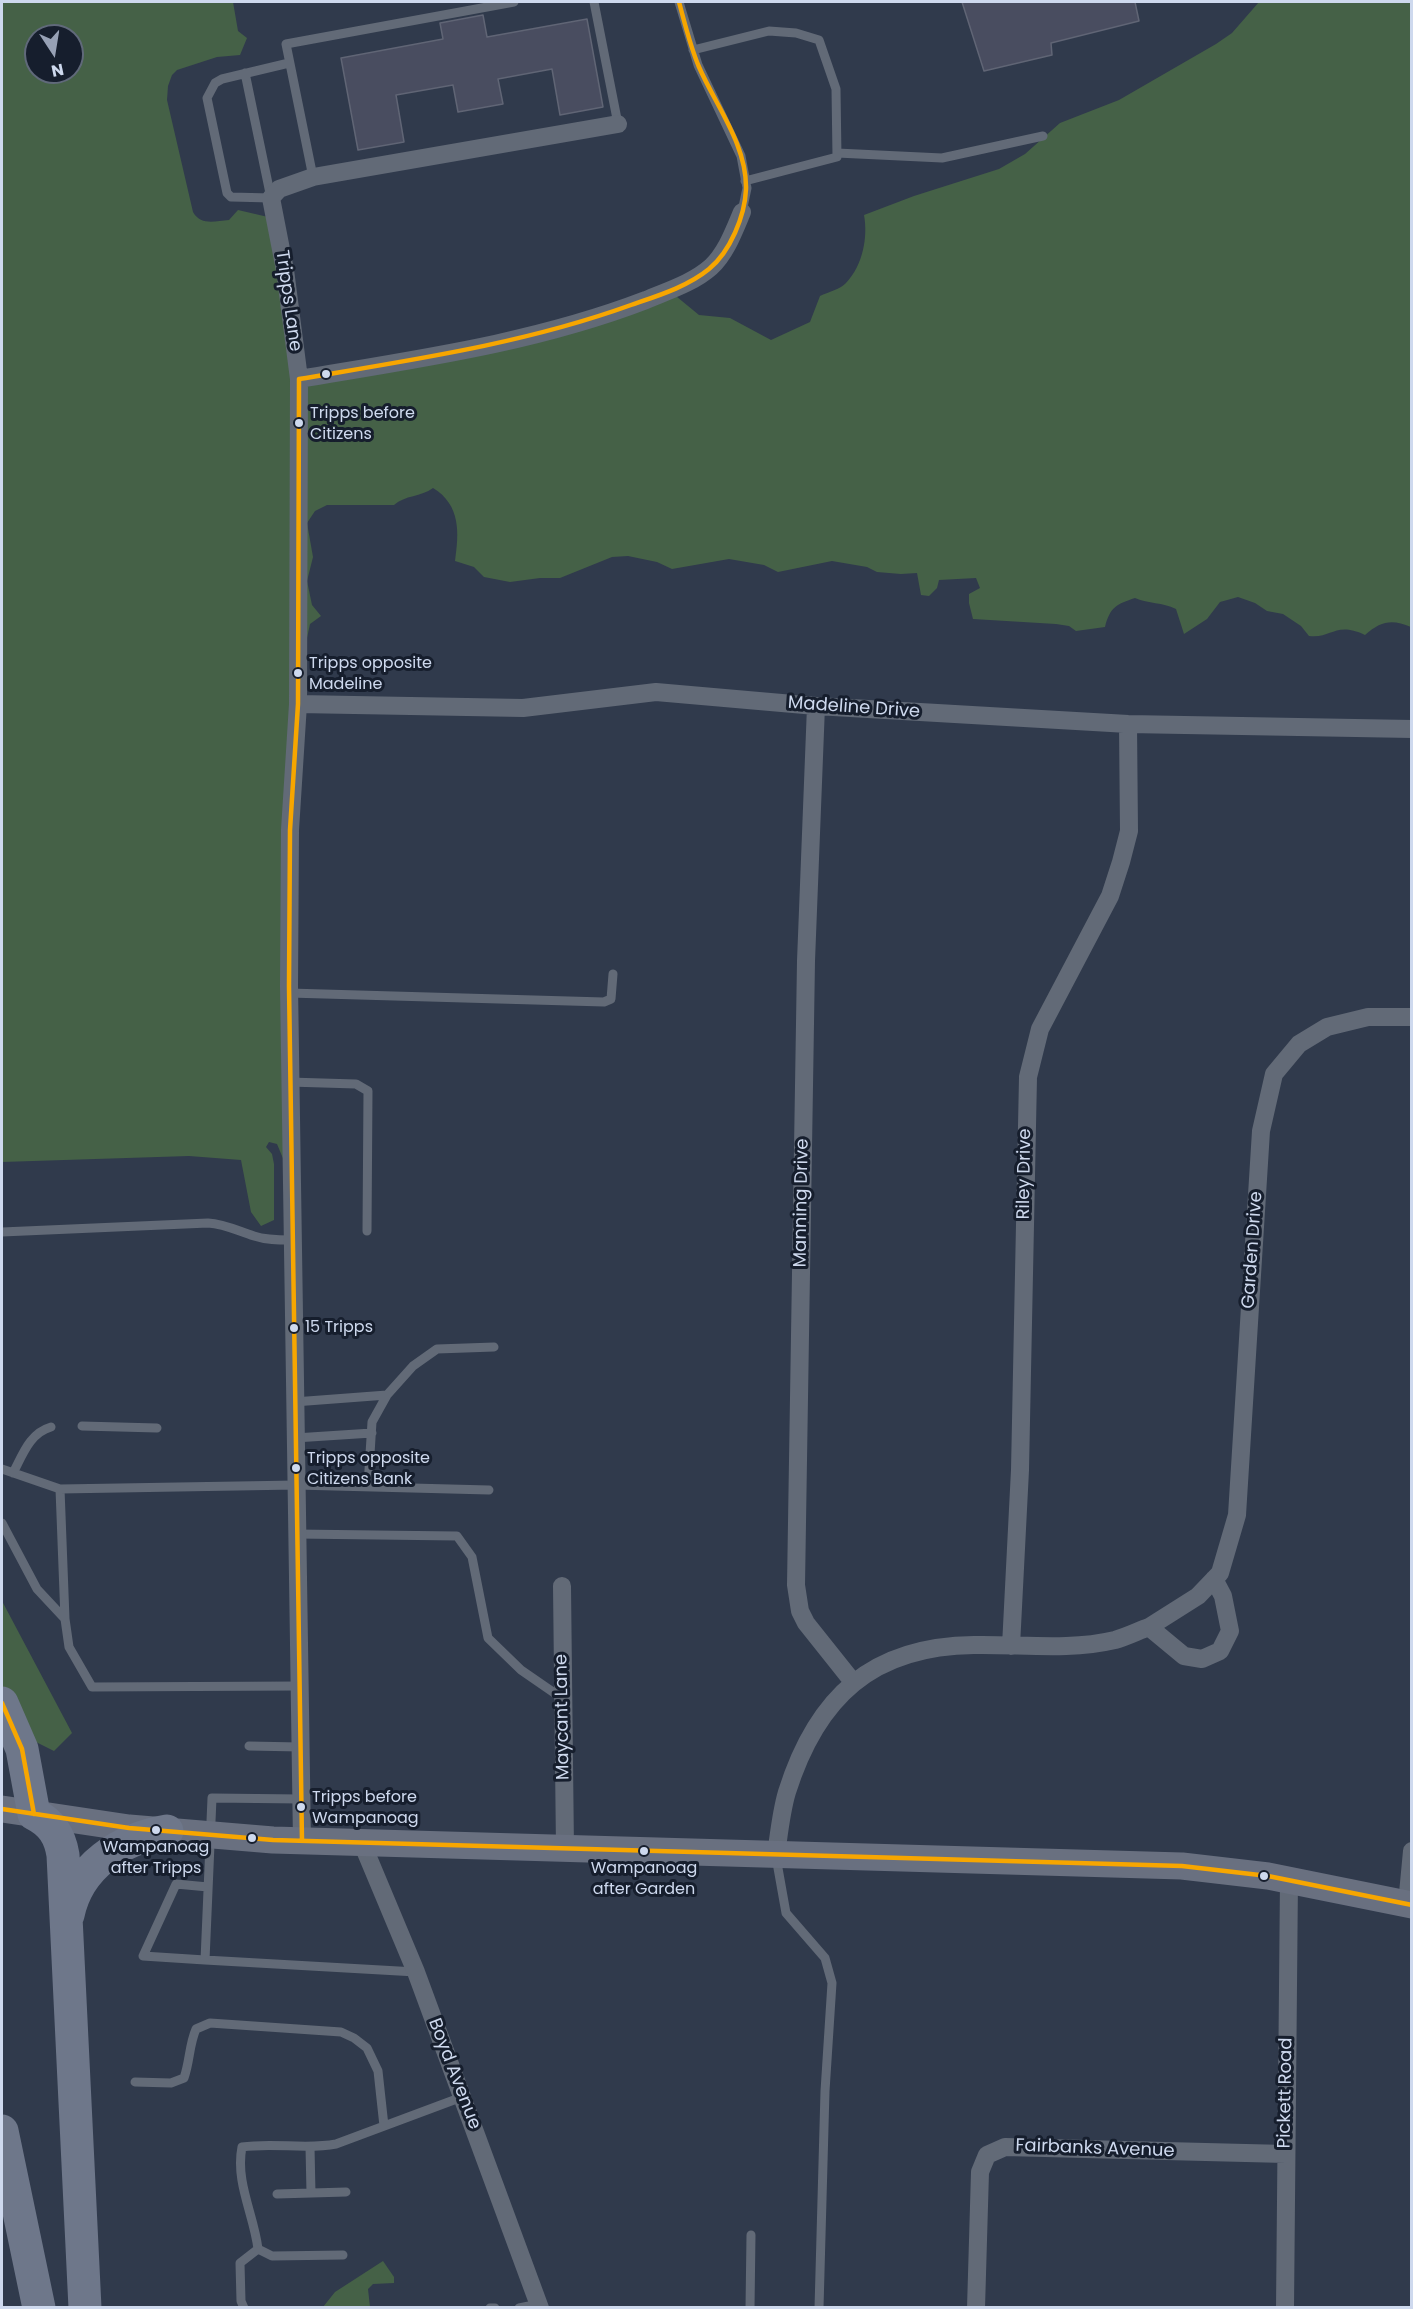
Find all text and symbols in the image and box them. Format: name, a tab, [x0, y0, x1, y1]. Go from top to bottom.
north arrow	[24, 24, 84, 84]
text: N	[49, 58, 66, 83]
street label: Tripps Lane	[270, 249, 306, 353]
unlabelled marker	[320, 368, 332, 380]
place label: Tripps before Citizens	[310, 404, 415, 442]
marker: Tripps before Citizens	[293, 417, 305, 429]
place label: Tripps opposite Madeline	[309, 654, 432, 692]
marker: Tripps opposite Madeline	[292, 667, 304, 679]
street label: Madeline Drive	[787, 693, 921, 723]
street label: Riley Drive	[1013, 1128, 1037, 1220]
street label: Manning Drive	[790, 1138, 814, 1268]
street label: Garden Drive	[1238, 1191, 1268, 1309]
place label: 15 Tripps	[305, 1318, 373, 1338]
marker: 15 Tripps	[288, 1322, 300, 1334]
place label: Tripps opposite Citizens Bank	[307, 1449, 430, 1487]
marker: Tripps opposite Citizens Bank	[290, 1462, 302, 1474]
street label: Maycant Lane	[551, 1654, 575, 1780]
place label: Tripps before Wampanoag	[312, 1788, 419, 1826]
marker: Tripps before Wampanoag	[295, 1801, 307, 1813]
marker: Wampanoag after Tripps	[150, 1824, 162, 1836]
unlabelled marker	[246, 1832, 258, 1844]
place label: Wampanoag after Tripps	[103, 1838, 209, 1876]
marker: Wampanoag after Garden	[638, 1845, 650, 1857]
place label: Wampanoag after Garden	[591, 1859, 697, 1897]
unlabelled marker	[1258, 1870, 1270, 1882]
street label: Boyd Avenue	[423, 2015, 485, 2133]
street label: Pickett Road	[1274, 2037, 1298, 2149]
street label: Fairbanks Avenue	[1015, 2135, 1175, 2163]

